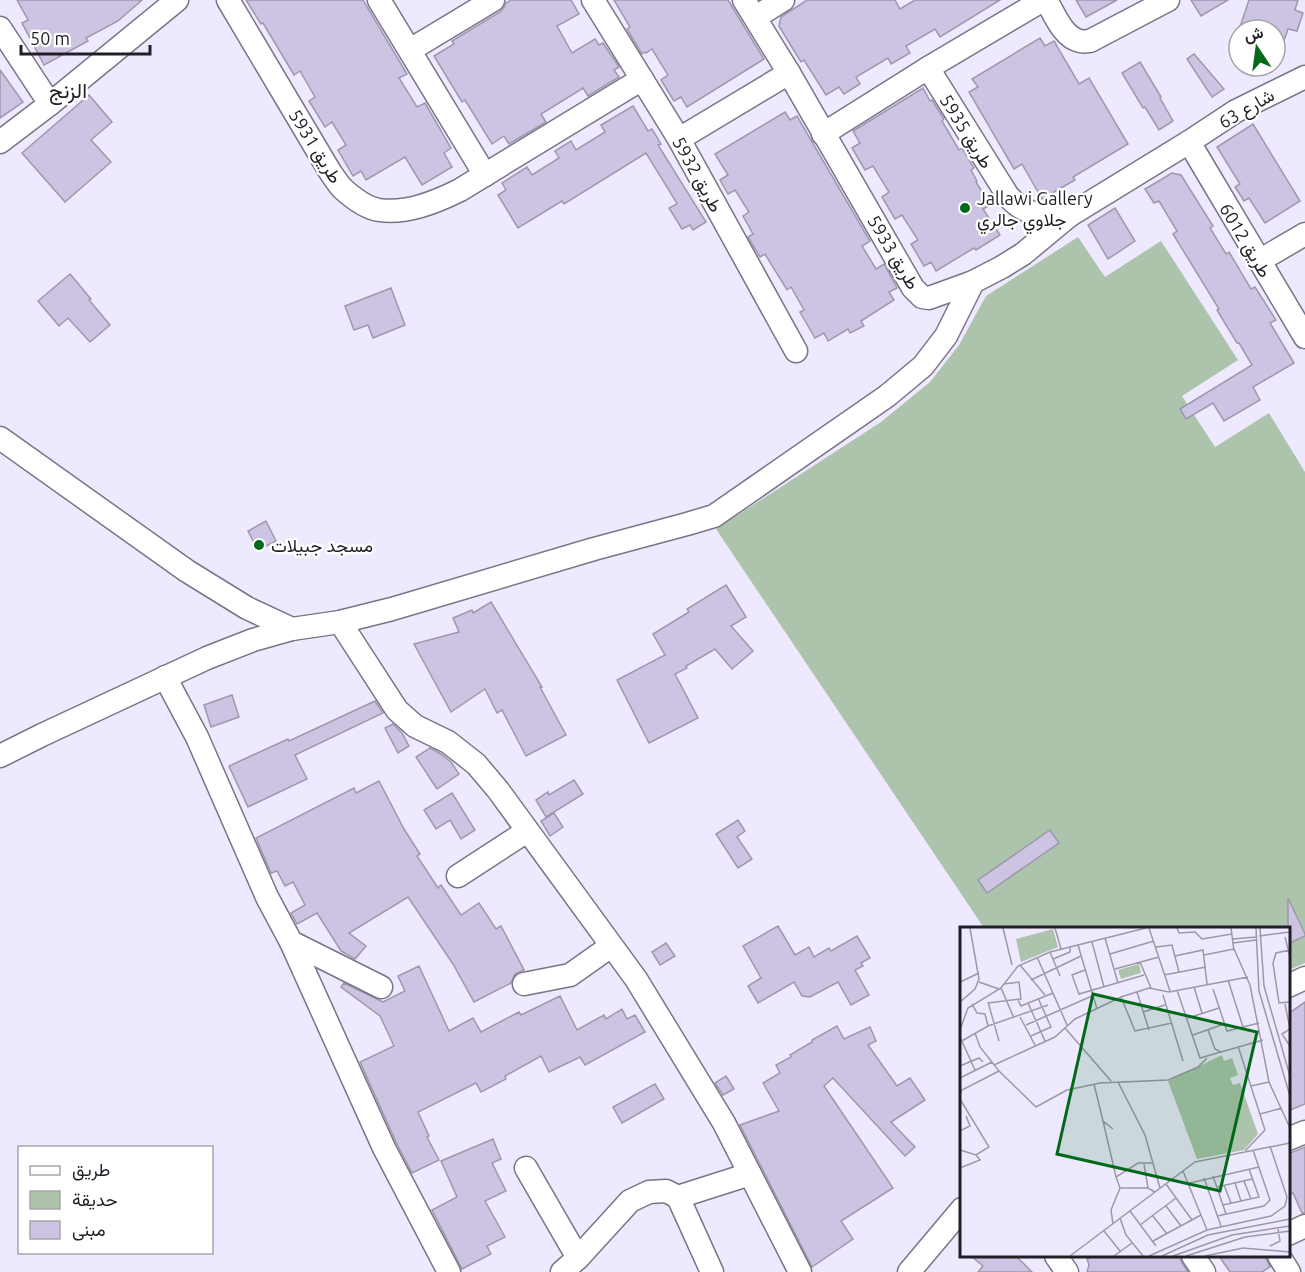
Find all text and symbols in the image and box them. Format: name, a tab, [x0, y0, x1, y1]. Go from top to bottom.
scale bar	[21, 18, 150, 56]
north arrow	[1227, 18, 1287, 78]
text: ش	[1242, 22, 1265, 45]
text: 50 m	[30, 28, 70, 48]
district label: الزنج	[49, 78, 87, 105]
street label: شارع 63	[1215, 84, 1279, 134]
street label: طريق 5935	[935, 91, 997, 173]
street label: طريق 5931	[284, 106, 346, 188]
street label: طريق 5932	[667, 133, 727, 216]
place label: Jallawi Gallery جلاوي جالري	[977, 188, 1093, 235]
street label: طريق 6012	[1214, 199, 1276, 282]
marker: Jallawi Gallery جلاوي جالري	[958, 201, 972, 215]
street label: طريق 5933	[862, 211, 924, 294]
place label: مسجد جبيلات	[271, 535, 373, 556]
marker: مسجد جبيلات	[252, 538, 266, 552]
inset map	[960, 927, 1290, 1257]
legend	[18, 1146, 213, 1254]
text: طريق	[72, 1159, 110, 1181]
text: حديقة	[72, 1189, 118, 1210]
text: مبنى	[72, 1219, 106, 1241]

